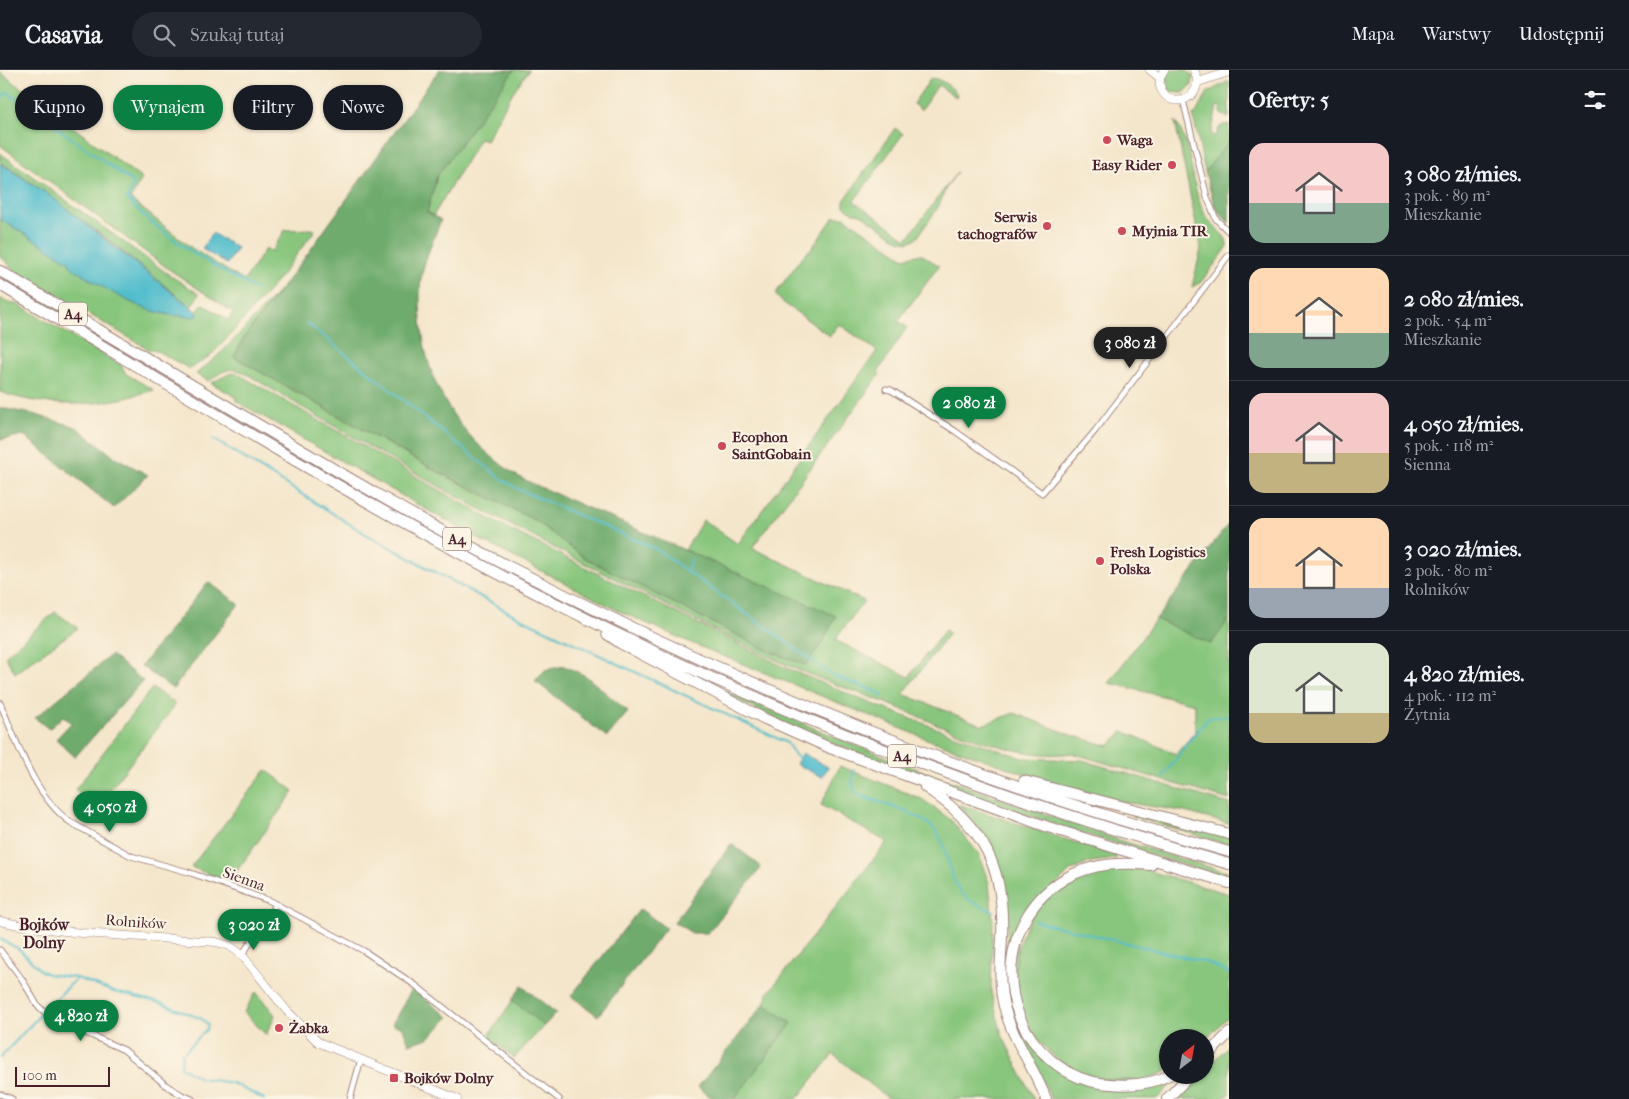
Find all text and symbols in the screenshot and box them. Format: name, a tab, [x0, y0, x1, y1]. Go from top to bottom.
search box	[132, 12, 482, 57]
text: Casavia	[25, 21, 102, 49]
icon: search	[150, 21, 178, 49]
text: Szukaj tutaj	[190, 24, 284, 46]
text: Mapa	[1352, 24, 1395, 45]
text: Warstwy	[1423, 24, 1491, 45]
text: Udostępnij	[1519, 24, 1604, 45]
chip: Kupno	[15, 85, 103, 130]
chip: Wynajem	[113, 85, 223, 130]
chip: Filtry	[233, 85, 313, 130]
chip: Nowe	[323, 85, 403, 130]
icon: filters	[1581, 86, 1609, 114]
text: Oferty: 5	[1249, 88, 1329, 112]
place label: Waga	[1116, 131, 1154, 149]
marker: Waga	[1101, 134, 1113, 146]
place label: Easy Rider	[1092, 156, 1163, 174]
marker: Easy Rider	[1166, 159, 1178, 171]
text: 3 080 zł/mies.	[1404, 162, 1521, 186]
icon: home	[1289, 163, 1349, 223]
text: 3 pok. · 89 m²	[1404, 186, 1490, 205]
text: Mieszkanie	[1404, 205, 1482, 224]
place label: Serwis tachografów	[957, 208, 1038, 243]
marker: Serwis tachografów	[1041, 220, 1053, 232]
place label: Myjnia TIR	[1131, 222, 1209, 240]
marker: Myjnia TIR	[1116, 225, 1128, 237]
text: 2 080 zł/mies.	[1404, 287, 1523, 311]
icon: home	[1289, 288, 1349, 348]
road number: A4	[59, 302, 87, 325]
text: 2 pok. · 54 m²	[1404, 311, 1492, 330]
pin: 3 080 zł	[1078, 326, 1182, 369]
text: Mieszkanie	[1404, 330, 1482, 349]
text: 3 080 zł	[1105, 333, 1155, 352]
pin: 2 080 zł	[917, 386, 1021, 429]
text: 2 080 zł	[943, 393, 995, 412]
text: 4 050 zł/mies.	[1404, 412, 1524, 436]
icon: home	[1289, 413, 1349, 473]
place label: Ecophon SaintGobain	[732, 428, 811, 463]
text: 5 pok. · 118 m²	[1404, 436, 1493, 455]
marker: Ecophon SaintGobain	[716, 440, 728, 452]
text: Sienna	[1404, 455, 1451, 474]
road number: A4	[443, 528, 471, 550]
text: 3 020 zł/mies.	[1404, 537, 1522, 561]
icon: home	[1289, 538, 1349, 598]
place label: Fresh Logistics Polska	[1109, 543, 1206, 578]
marker: Fresh Logistics Polska	[1094, 555, 1106, 567]
text: 2 pok. · 80 m²	[1404, 561, 1492, 580]
text: Rolników	[1404, 580, 1470, 599]
text: 4 820 zł/mies.	[1404, 662, 1524, 686]
icon: home	[1289, 663, 1349, 723]
text: 4 pok. · 112 m²	[1404, 686, 1496, 705]
text: Żytnia	[1404, 705, 1450, 724]
road number: A4	[888, 744, 916, 768]
pin: 4 050 zł	[58, 790, 162, 833]
text: 4 050 zł	[84, 797, 136, 816]
street label: Sienna	[220, 863, 269, 895]
pin: 3 020 zł	[202, 908, 306, 951]
street label: Rolników	[105, 911, 168, 933]
district label: Bojków Dolny	[19, 915, 70, 953]
text: 3 020 zł	[229, 915, 279, 934]
pin: 4 820 zł	[29, 1000, 133, 1042]
text: 4 820 zł	[55, 1006, 107, 1025]
place label: Żabka	[289, 1019, 330, 1037]
marker: Żabka	[273, 1022, 285, 1034]
north arrow	[1159, 1029, 1214, 1084]
map controls	[1159, 1029, 1214, 1084]
scale bar	[15, 1064, 110, 1087]
text: 100 m	[22, 1067, 57, 1084]
place label: Bojków Dolny	[404, 1069, 495, 1087]
marker: Bojków Dolny	[388, 1072, 400, 1084]

